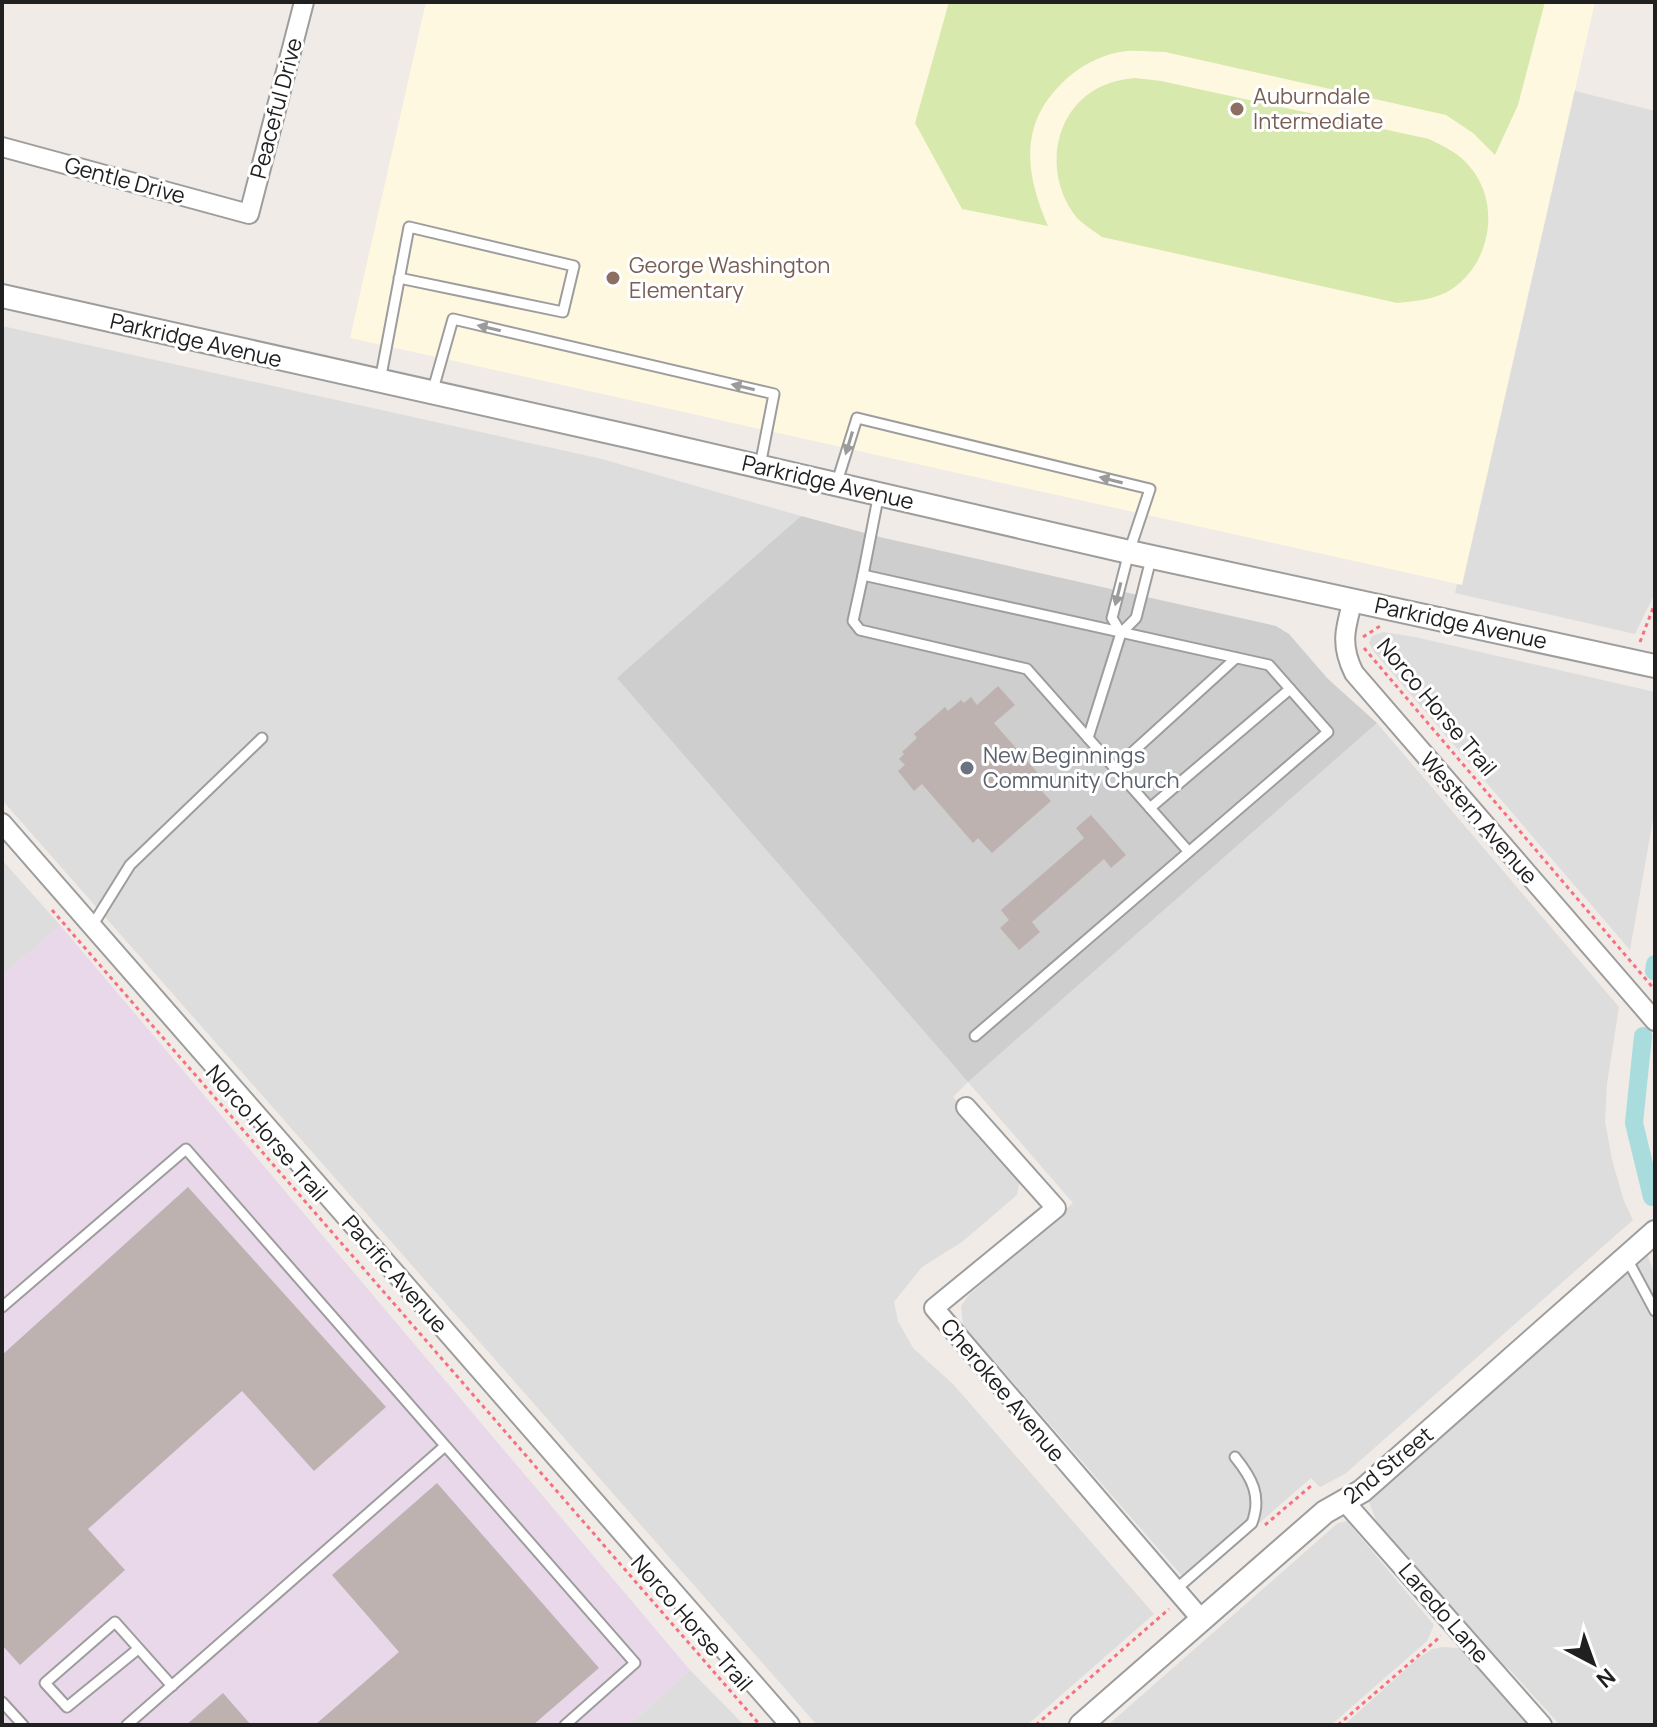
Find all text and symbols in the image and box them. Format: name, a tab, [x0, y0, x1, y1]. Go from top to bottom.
street label: Peaceful Drive	[243, 34, 309, 182]
place label: Auburndale Intermediate	[1253, 81, 1384, 136]
marker: Auburndale Intermediate	[1228, 100, 1246, 118]
street label: Gentle Drive	[61, 149, 189, 211]
place label: George Washington Elementary	[629, 250, 830, 305]
marker: George Washington Elementary	[604, 269, 622, 287]
street label: Parkridge Avenue	[107, 306, 285, 374]
one-way arrow	[477, 321, 502, 333]
one-way arrow	[730, 380, 755, 392]
one-way arrow	[842, 431, 855, 455]
street label: Parkridge Avenue	[739, 448, 917, 516]
one-way arrow	[1099, 473, 1124, 485]
one-way arrow	[1112, 581, 1124, 606]
street label: Parkridge Avenue	[1372, 590, 1550, 656]
street label: Norco Horse Trail	[1370, 632, 1504, 782]
place label: New Beginnings Community Church	[983, 740, 1180, 795]
street label: Western Avenue	[1413, 746, 1545, 890]
marker: New Beginnings Community Church	[958, 759, 976, 777]
street label: Norco Horse Trail	[199, 1058, 335, 1208]
street label: Pacific Avenue	[335, 1209, 455, 1339]
street label: Cherokee Avenue	[934, 1312, 1072, 1468]
street label: 2nd Street	[1337, 1419, 1439, 1511]
street label: Norco Horse Trail	[624, 1548, 760, 1698]
street label: Laredo Lane	[1392, 1556, 1496, 1670]
north arrow	[1553, 1623, 1633, 1703]
text: N	[1590, 1662, 1622, 1695]

